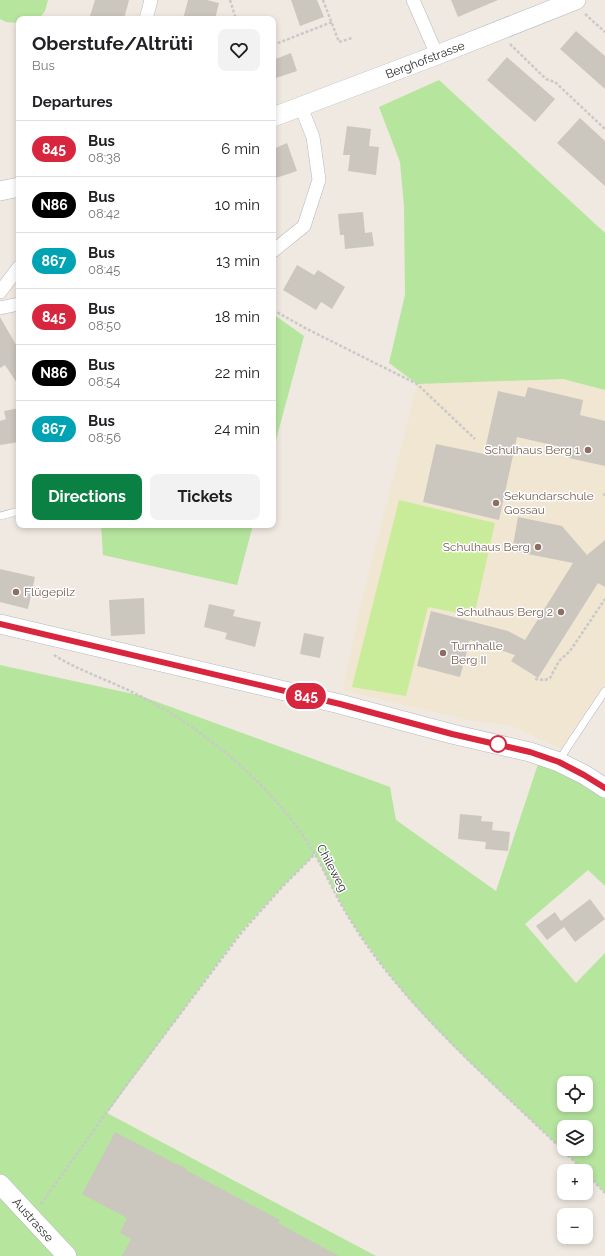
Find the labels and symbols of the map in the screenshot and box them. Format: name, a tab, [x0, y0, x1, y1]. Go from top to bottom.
street label: Berghofstrasse	[383, 38, 467, 82]
place label: Schulhaus Berg 1	[485, 443, 580, 457]
marker: Schulhaus Berg 1	[583, 445, 593, 455]
place label: Sekundarschule Gossau	[504, 489, 594, 517]
marker: Sekundarschule Gossau	[491, 498, 501, 508]
place label: Schulhaus Berg	[443, 540, 530, 554]
marker: Schulhaus Berg	[533, 542, 543, 552]
place label: Flügepilz	[24, 585, 75, 599]
marker: Flügepilz	[11, 587, 21, 597]
place label: Schulhaus Berg 2	[456, 605, 553, 619]
marker: Schulhaus Berg 2	[556, 607, 566, 617]
place label: Turnhalle Berg II	[451, 639, 503, 667]
marker: Turnhalle Berg II	[438, 648, 448, 658]
line badge: 845	[283, 683, 329, 709]
unlabelled marker	[489, 735, 507, 753]
street label: Chileweg	[314, 842, 350, 894]
street label: Austrasse	[10, 1195, 56, 1245]

